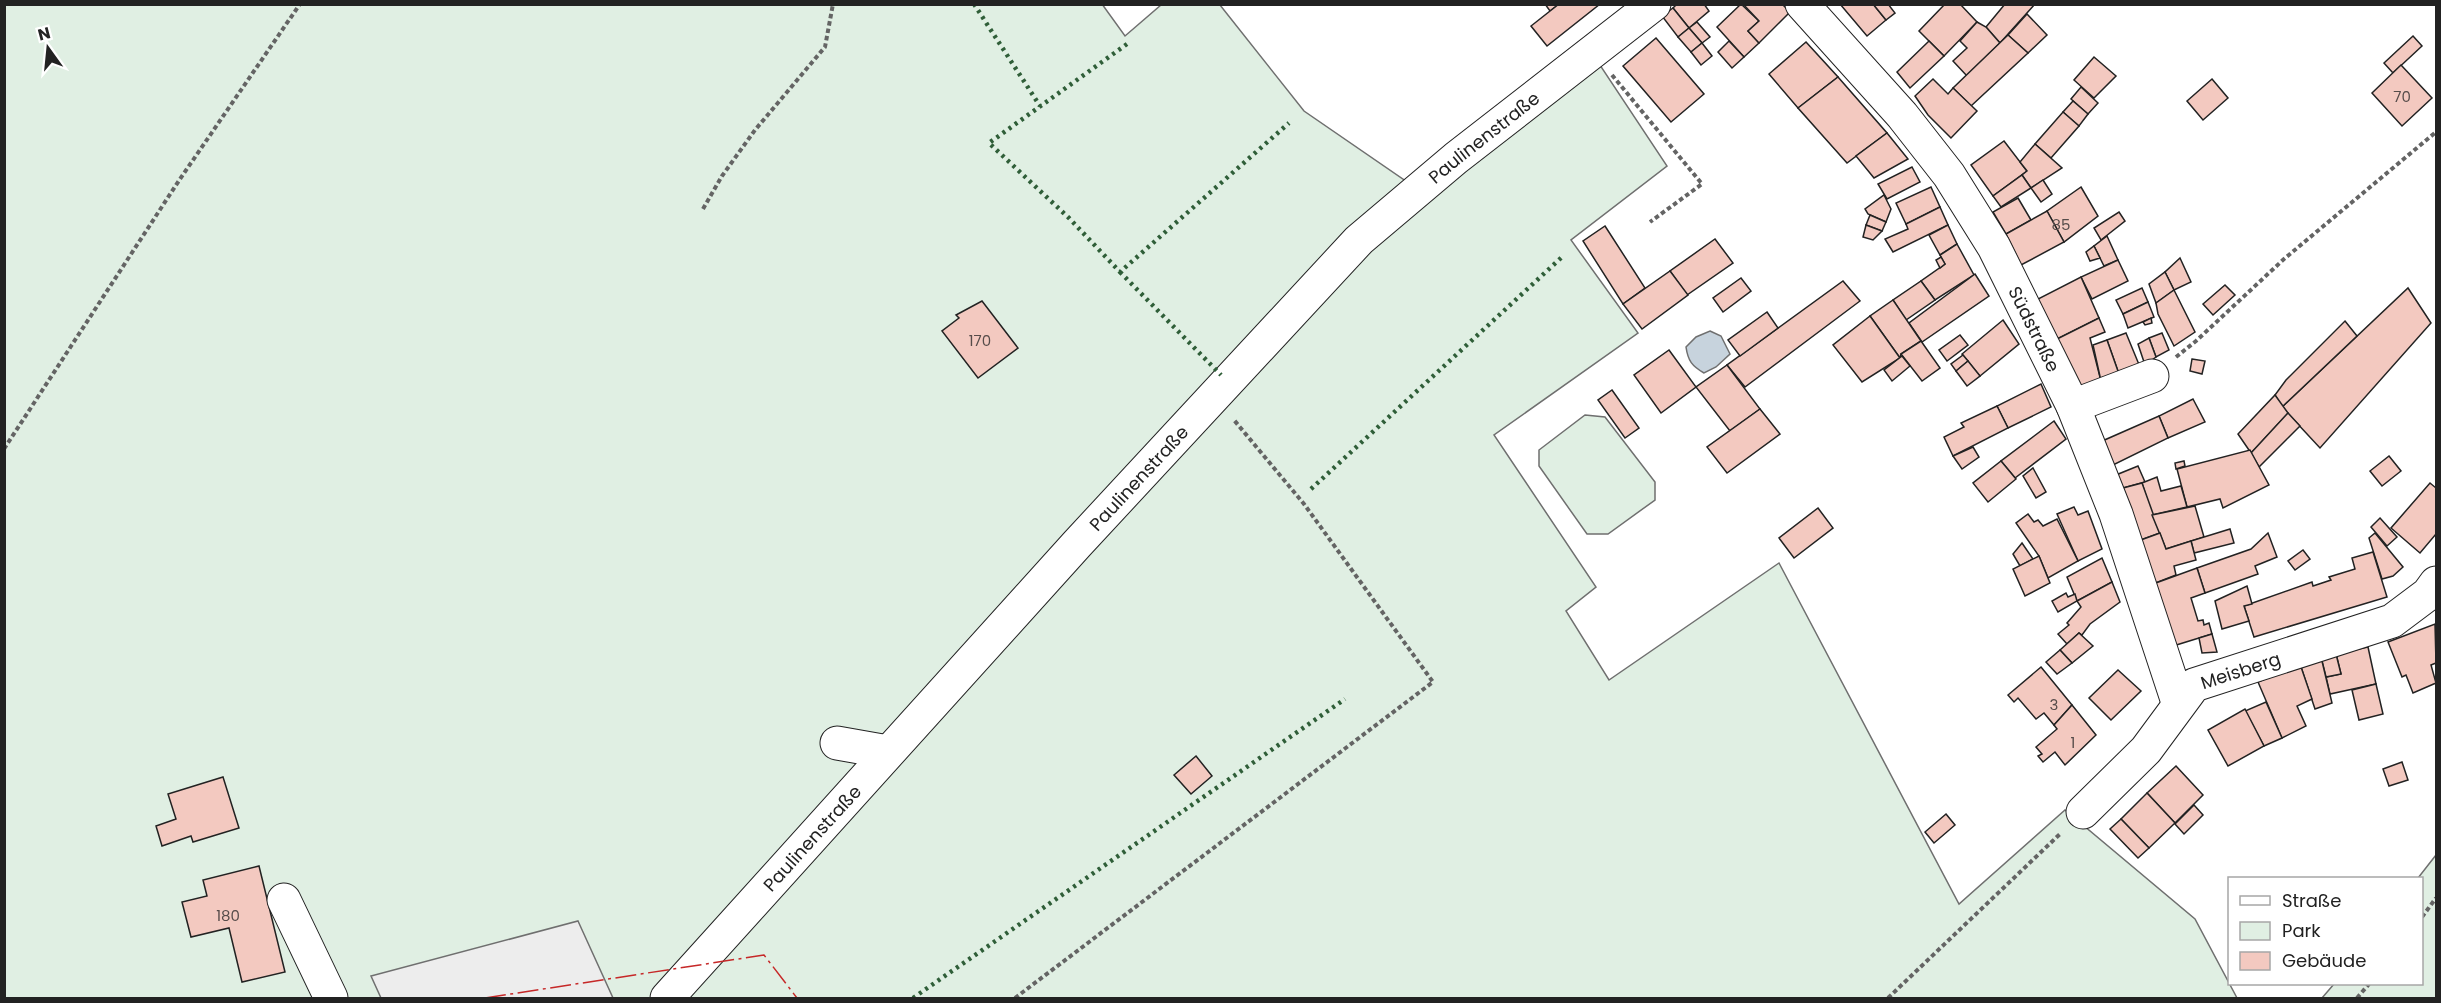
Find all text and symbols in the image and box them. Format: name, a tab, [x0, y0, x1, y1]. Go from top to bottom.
north arrow	[18, 18, 78, 78]
text: N	[35, 21, 53, 47]
street label: Paulinenstraße	[1423, 85, 1544, 189]
house number: 70	[2393, 86, 2411, 107]
house number: 85	[2052, 214, 2070, 235]
street label: Südstraße	[2003, 282, 2066, 376]
house number: 170	[969, 330, 991, 351]
street label: Paulinenstraße	[1083, 420, 1194, 536]
street label: Meisberg	[2197, 645, 2284, 695]
house number: 3	[2050, 694, 2058, 715]
house number: 1	[2071, 732, 2075, 753]
street label: Paulinenstraße	[757, 779, 866, 896]
legend	[2228, 877, 2423, 985]
text: Straße	[2282, 888, 2341, 913]
house number: 180	[216, 905, 240, 926]
text: Park	[2282, 918, 2321, 943]
text: Gebäude	[2282, 948, 2366, 973]

